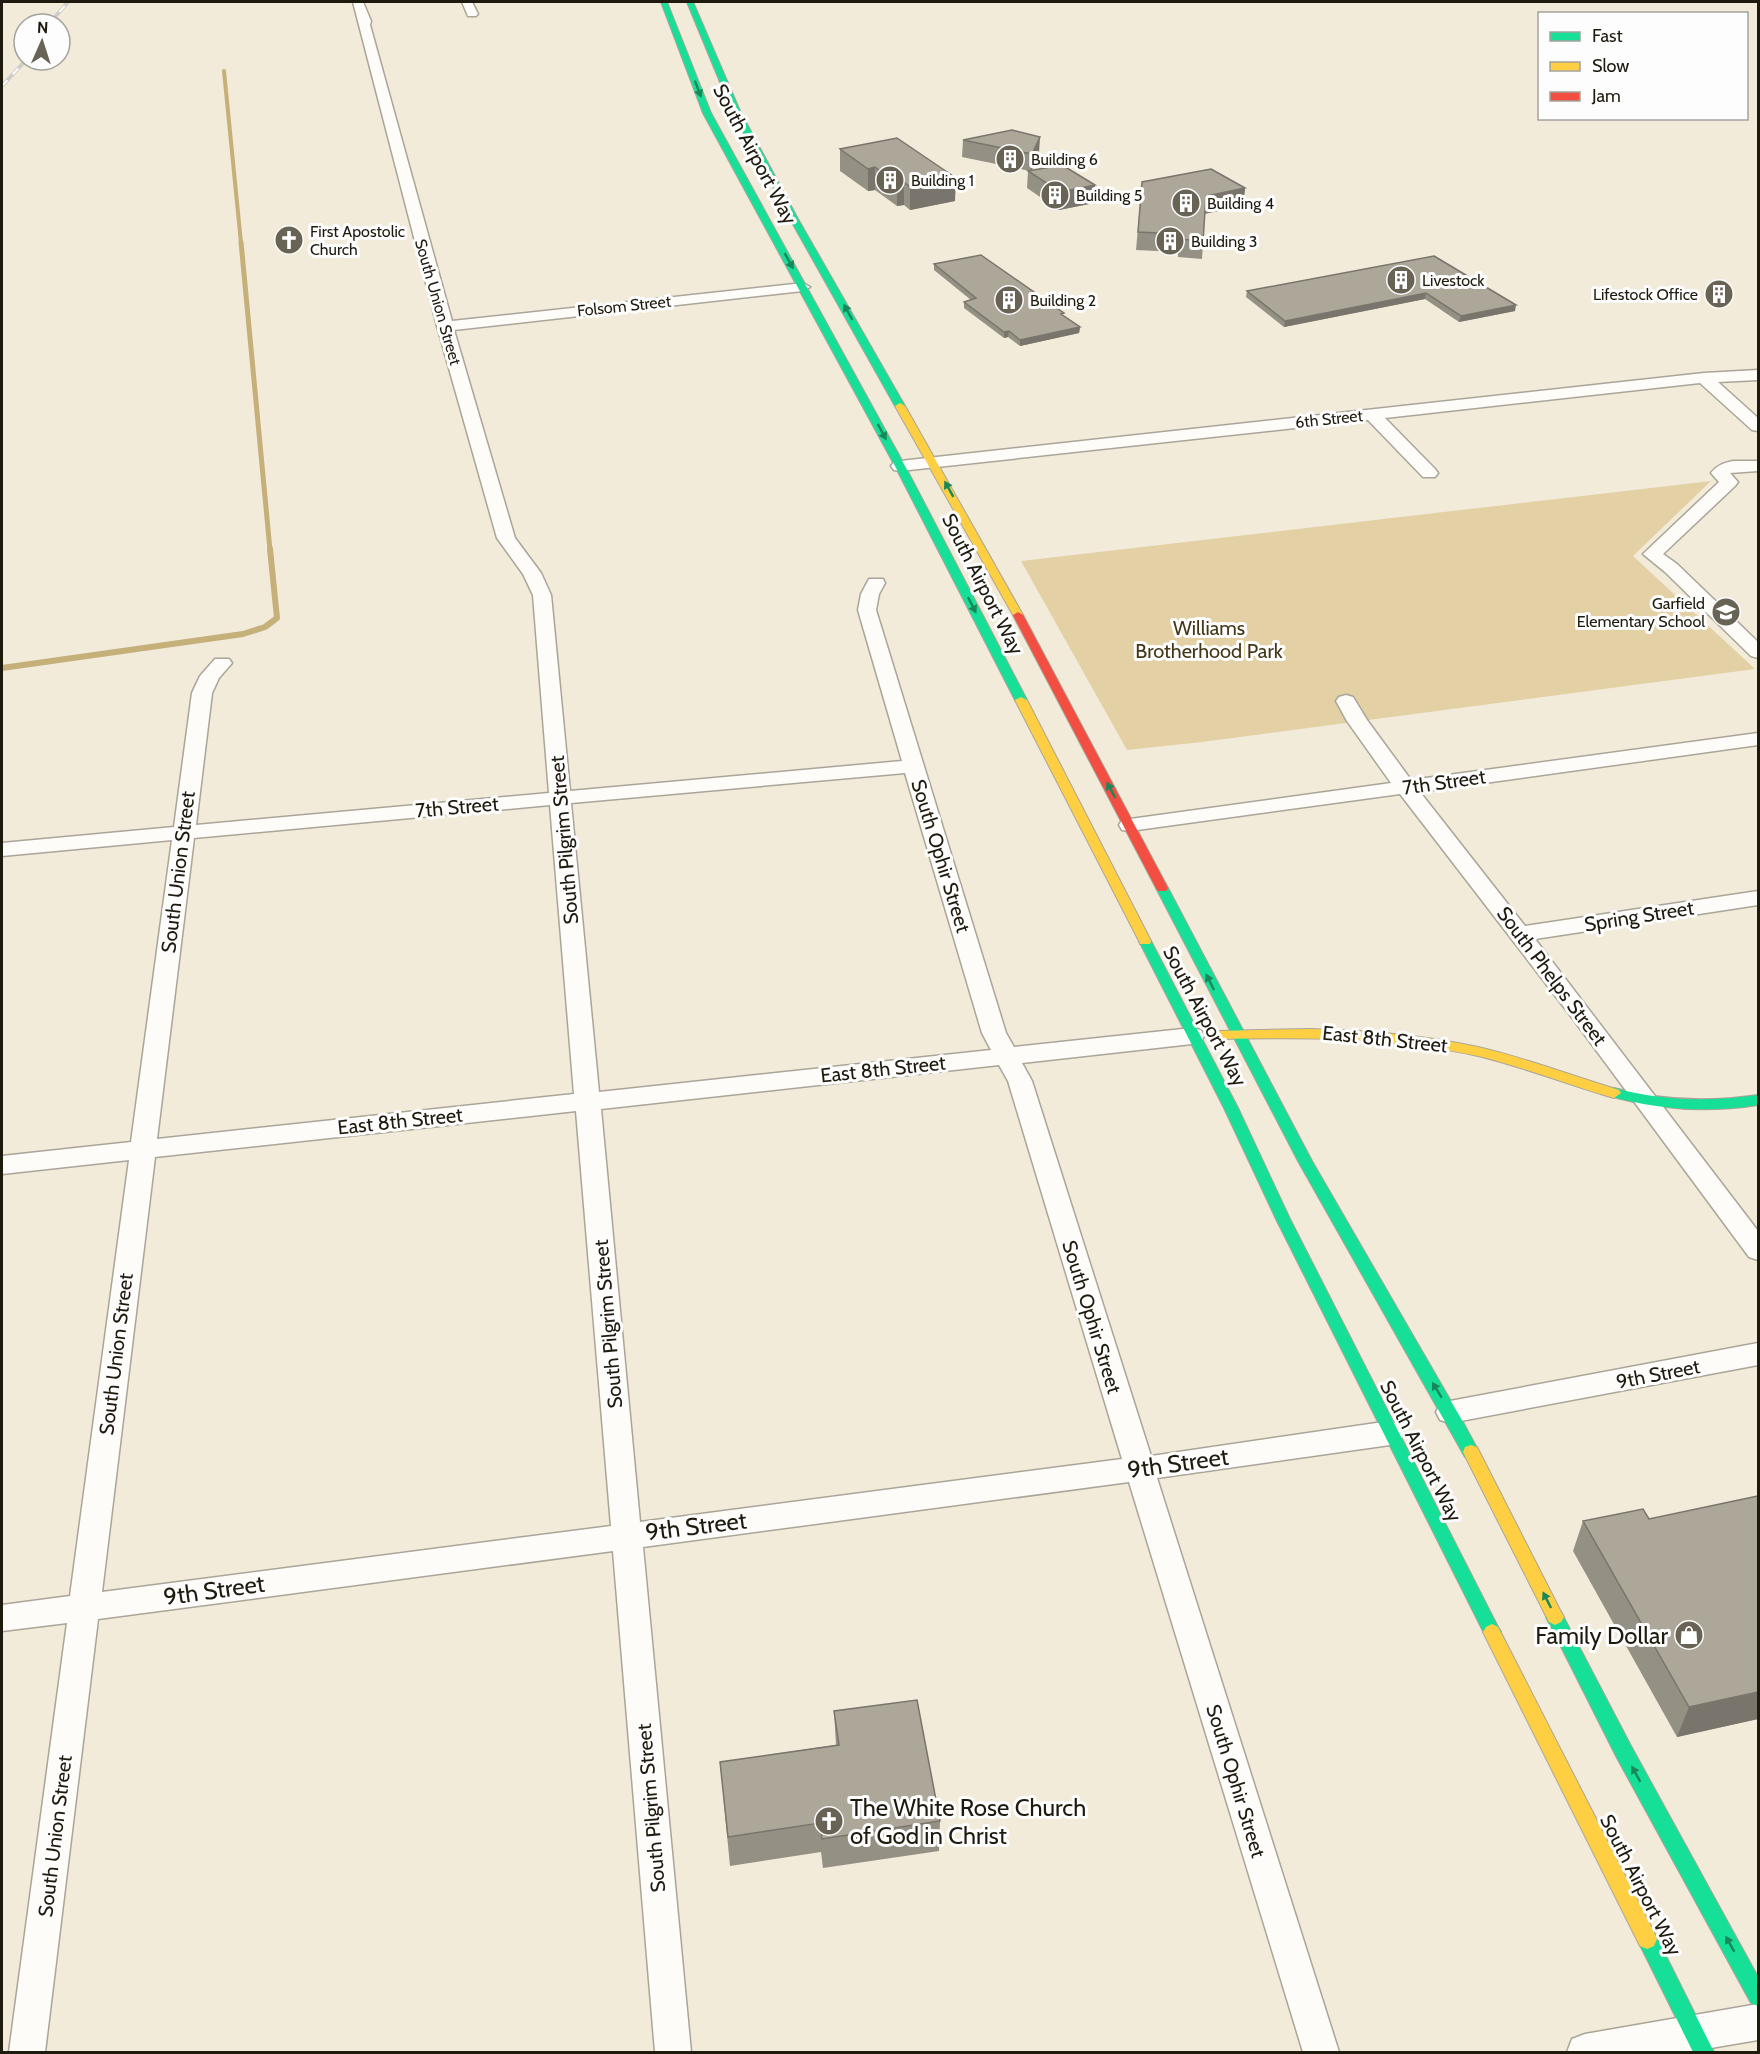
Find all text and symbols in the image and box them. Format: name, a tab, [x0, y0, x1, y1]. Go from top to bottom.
north arrow	[12, 12, 72, 72]
legend	[1538, 12, 1748, 120]
text: N	[37, 18, 49, 37]
text: Fast	[1592, 25, 1623, 47]
text: Slow	[1592, 55, 1629, 77]
one-way arrow	[694, 80, 703, 98]
street label: South Airport Way	[708, 80, 802, 228]
text: Jam	[1591, 85, 1621, 107]
building icon: Building 6	[994, 143, 1026, 175]
place label: Building 6	[1031, 150, 1098, 169]
building icon: Building 1	[874, 164, 906, 196]
place label: Building 1	[911, 171, 974, 190]
building icon: Building 5	[1039, 179, 1071, 211]
place label: Building 5	[1076, 186, 1142, 205]
building icon: Building 4	[1170, 187, 1202, 219]
place label: Building 4	[1207, 194, 1274, 213]
place label: First Apostolic Church	[310, 222, 405, 259]
church icon: First Apostolic Church	[273, 224, 305, 256]
building icon: Building 3	[1154, 225, 1186, 257]
place label: Building 3	[1191, 232, 1257, 251]
street label: South Union Street	[411, 237, 465, 368]
one-way arrow	[784, 253, 794, 270]
building icon: Livestock	[1385, 264, 1417, 296]
place label: Livestock	[1422, 271, 1485, 290]
building icon: Lifestock Office	[1703, 278, 1735, 310]
building icon: Building 2	[993, 284, 1025, 316]
place label: Lifestock Office	[1593, 285, 1698, 304]
place label: Building 2	[1030, 291, 1096, 310]
street label: Folsom Street	[576, 292, 673, 320]
one-way arrow	[843, 304, 853, 321]
street label: 6th Street	[1294, 406, 1364, 432]
one-way arrow	[877, 424, 887, 441]
one-way arrow	[943, 481, 954, 497]
street label: South Airport Way	[937, 509, 1029, 659]
place label: Garfield Elementary School	[1577, 594, 1705, 631]
school or university icon: Garfield Elementary School	[1710, 596, 1742, 628]
one-way arrow	[967, 597, 977, 614]
park label: Williams Brotherhood Park	[1135, 616, 1283, 663]
street label: South Pilgrim Street	[545, 754, 583, 925]
street label: 7th Street	[1401, 764, 1487, 800]
street label: South Ophir Street	[906, 776, 976, 936]
one-way arrow	[1106, 781, 1116, 798]
street label: South Union Street	[156, 789, 200, 954]
street label: 7th Street	[414, 791, 500, 823]
street label: Spring Street	[1583, 895, 1696, 936]
street label: South Phelps Street	[1492, 902, 1612, 1050]
street label: South Airport Way	[1158, 942, 1252, 1090]
one-way arrow	[1205, 973, 1215, 990]
street label: East 8th Street	[1321, 1020, 1449, 1058]
street label: East 8th Street	[819, 1050, 947, 1088]
street label: East 8th Street	[336, 1102, 464, 1140]
street label: South Ophir Street	[1057, 1237, 1127, 1397]
street label: South Pilgrim Street	[589, 1238, 627, 1409]
street label: South Union Street	[94, 1271, 138, 1436]
street label: 9th Street	[1614, 1354, 1702, 1394]
street label: South Airport Way	[1375, 1376, 1467, 1526]
one-way arrow	[1432, 1382, 1443, 1398]
street label: 9th Street	[1126, 1442, 1230, 1484]
street label: 9th Street	[644, 1505, 748, 1547]
street label: 9th Street	[162, 1569, 266, 1611]
one-way arrow	[1542, 1592, 1552, 1609]
shop icon: Family Dollar	[1673, 1619, 1705, 1651]
place label: Family Dollar	[1535, 1621, 1668, 1650]
street label: South Ophir Street	[1201, 1701, 1271, 1861]
street label: South Pilgrim Street	[632, 1722, 670, 1893]
street label: South Union Street	[33, 1753, 77, 1918]
one-way arrow	[1631, 1765, 1641, 1782]
place label: The White Rose Church of God in Christ	[850, 1793, 1086, 1850]
church icon: The White Rose Church of God in Christ	[813, 1805, 845, 1837]
street label: South Airport Way	[1595, 1810, 1687, 1960]
one-way arrow	[1725, 1936, 1735, 1953]

